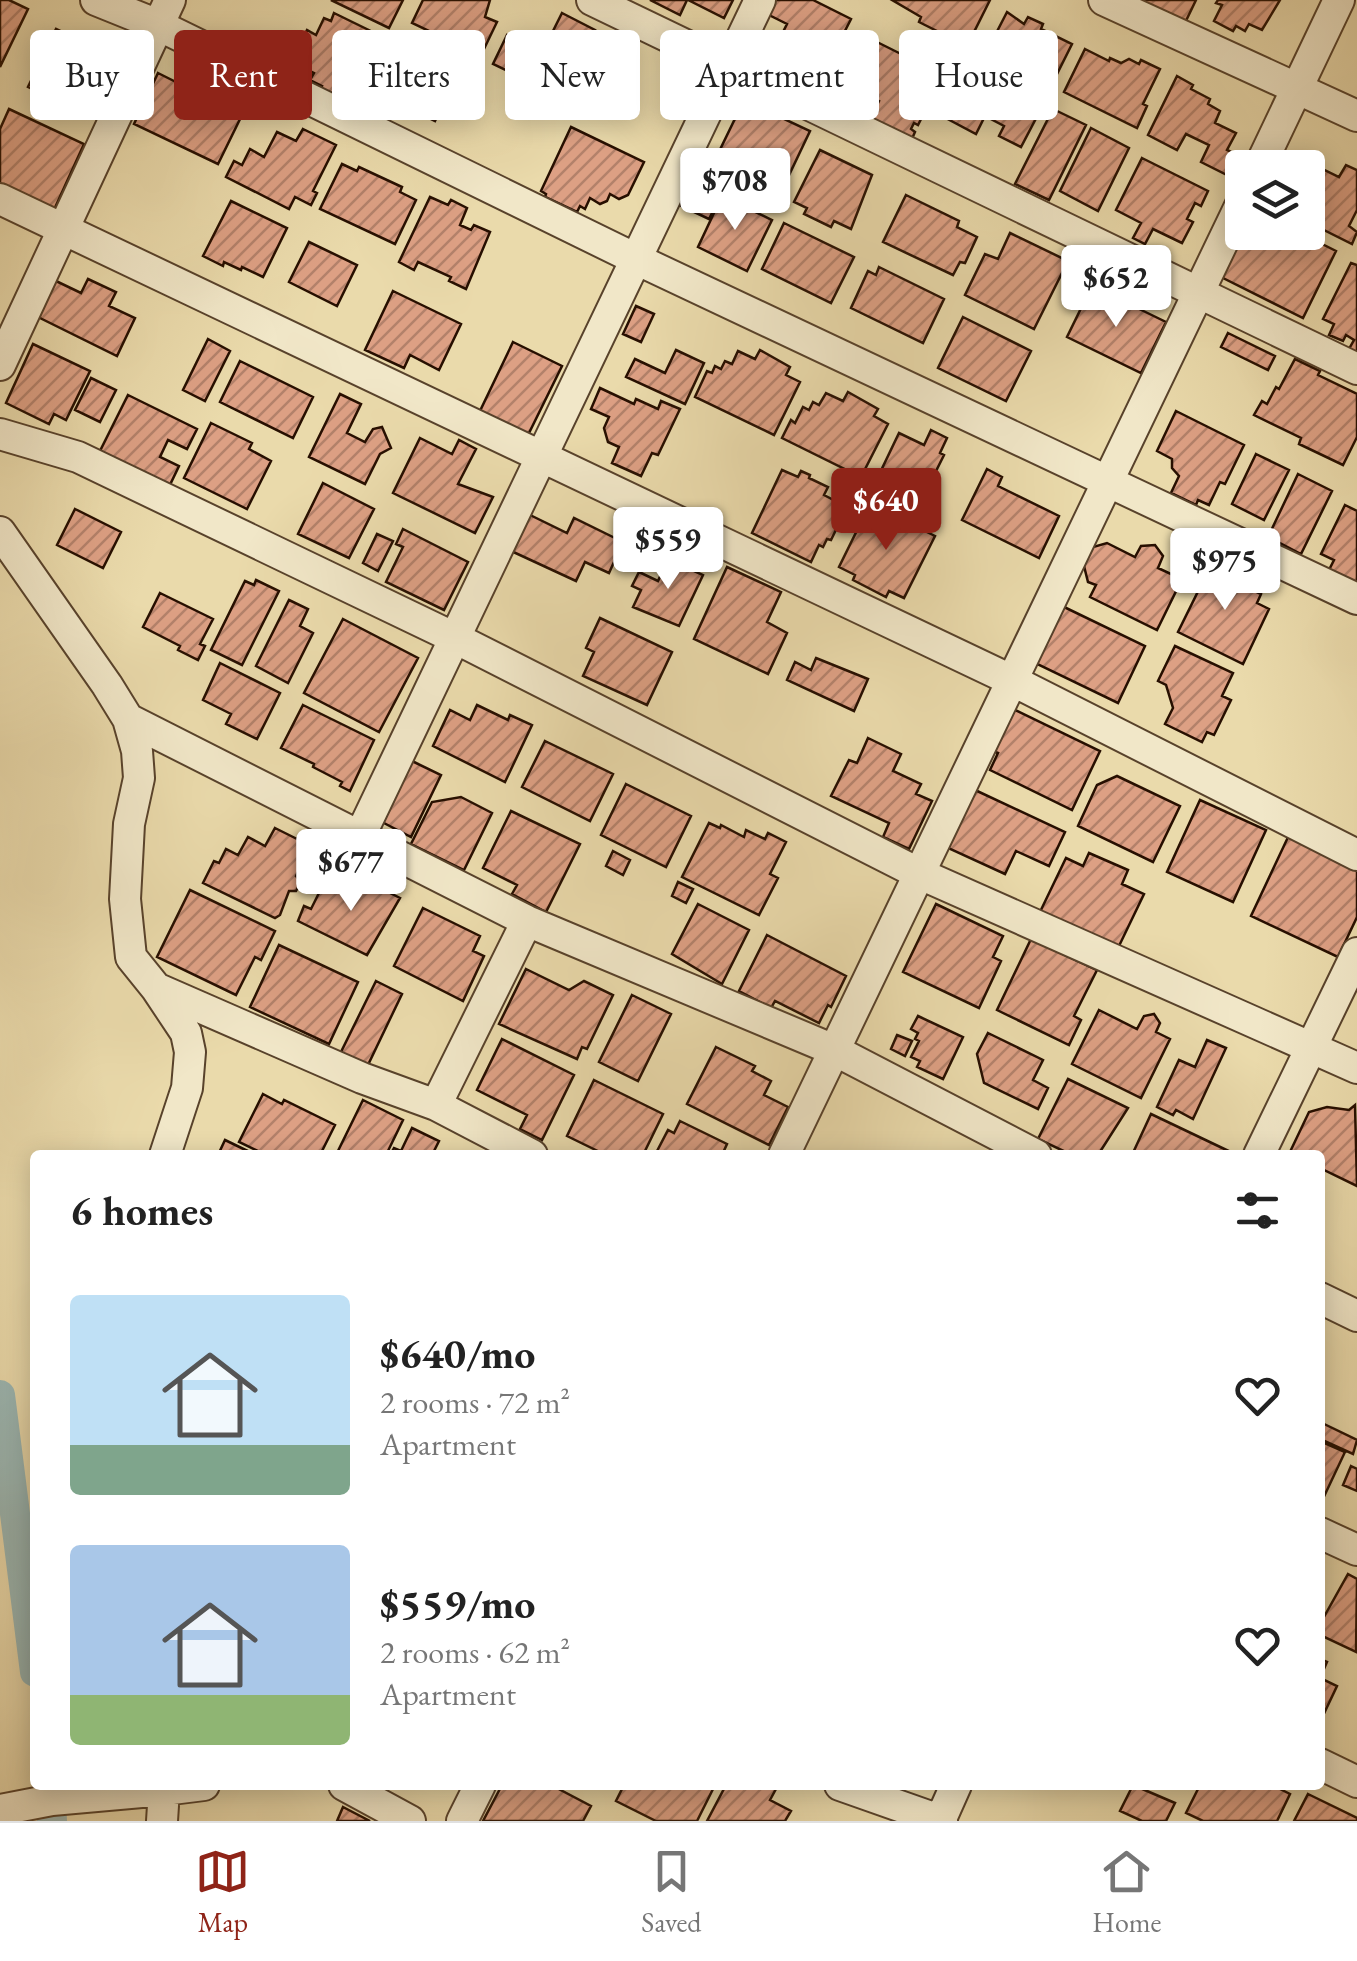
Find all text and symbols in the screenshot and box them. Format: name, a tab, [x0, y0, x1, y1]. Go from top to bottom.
chip: Buy	[30, 30, 154, 120]
chip: Rent	[174, 30, 312, 120]
chip: Filters	[332, 30, 485, 120]
chip: New	[505, 30, 640, 120]
chip: Apartment	[660, 30, 879, 120]
chip: House	[899, 30, 1058, 120]
pin: $708	[676, 148, 794, 233]
map controls	[1225, 150, 1325, 250]
button: layers	[1225, 150, 1325, 250]
text: $708	[702, 159, 768, 201]
pin: $652	[1057, 245, 1175, 330]
text: $652	[1083, 256, 1149, 298]
pin: $640	[827, 468, 945, 553]
text: $640	[853, 479, 919, 521]
pin: $559	[609, 507, 727, 592]
text: $559	[635, 518, 701, 560]
pin: $975	[1166, 528, 1284, 613]
text: $975	[1192, 539, 1258, 581]
pin: $677	[292, 829, 410, 914]
text: $677	[318, 840, 384, 882]
text: 6 homes	[70, 1183, 213, 1238]
icon: filters	[1230, 1183, 1285, 1238]
text: $640/mo	[380, 1326, 536, 1381]
icon: home	[150, 1335, 270, 1455]
icon: heart	[1230, 1368, 1285, 1423]
text: 2 rooms · 72 m²	[380, 1381, 570, 1423]
text: Apartment	[380, 1423, 516, 1465]
text: $559/mo	[380, 1576, 536, 1631]
icon: home	[150, 1585, 270, 1705]
icon: heart	[1230, 1618, 1285, 1673]
text: 2 rooms · 62 m²	[380, 1631, 570, 1673]
text: Apartment	[380, 1673, 516, 1715]
tab: Map	[195, 1844, 250, 1940]
tab: Saved	[641, 1844, 701, 1940]
tab: Home	[1092, 1844, 1162, 1940]

